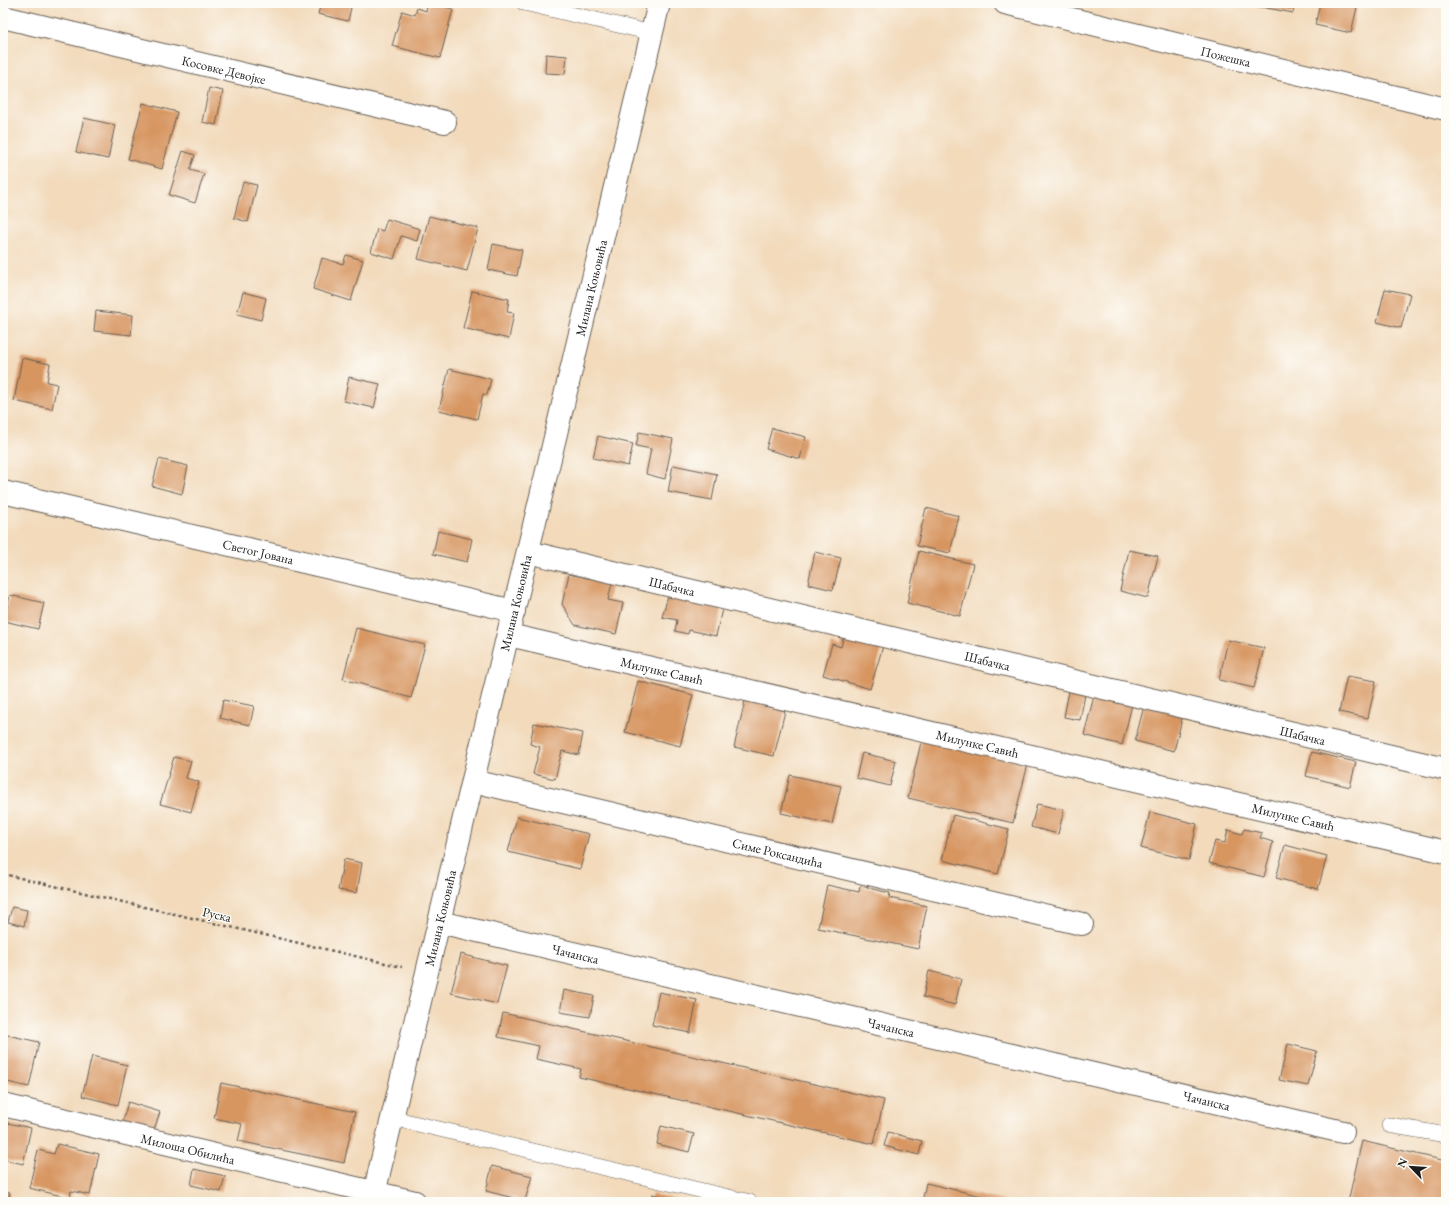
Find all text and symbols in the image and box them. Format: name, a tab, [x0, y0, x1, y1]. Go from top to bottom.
street label: Пожешка	[1199, 42, 1253, 71]
street label: Косовке Девојке	[180, 52, 267, 88]
street label: Милана Коњовића	[572, 237, 611, 338]
street label: Светог Јована	[221, 535, 296, 569]
street label: Милана Коњовића	[496, 552, 536, 653]
street label: Шабачка	[647, 573, 697, 600]
street label: Шабачка	[963, 647, 1013, 675]
street label: Милунке Савић	[619, 653, 705, 689]
street label: Шабачка	[1278, 722, 1328, 749]
street label: Милунке Савић	[934, 726, 1021, 762]
street label: Милунке Савић	[1250, 799, 1336, 835]
street label: Симе Роксандића	[731, 834, 825, 872]
street label: Милана Коњовића	[421, 867, 460, 968]
street label: Руска	[201, 903, 234, 926]
street label: Чачанска	[550, 940, 601, 968]
street label: Чачанска	[866, 1014, 917, 1041]
street label: Чачанска	[1181, 1087, 1232, 1115]
street label: Милоша Обилића	[139, 1130, 237, 1169]
north arrow	[1391, 1147, 1431, 1187]
text: N	[1394, 1156, 1410, 1170]

